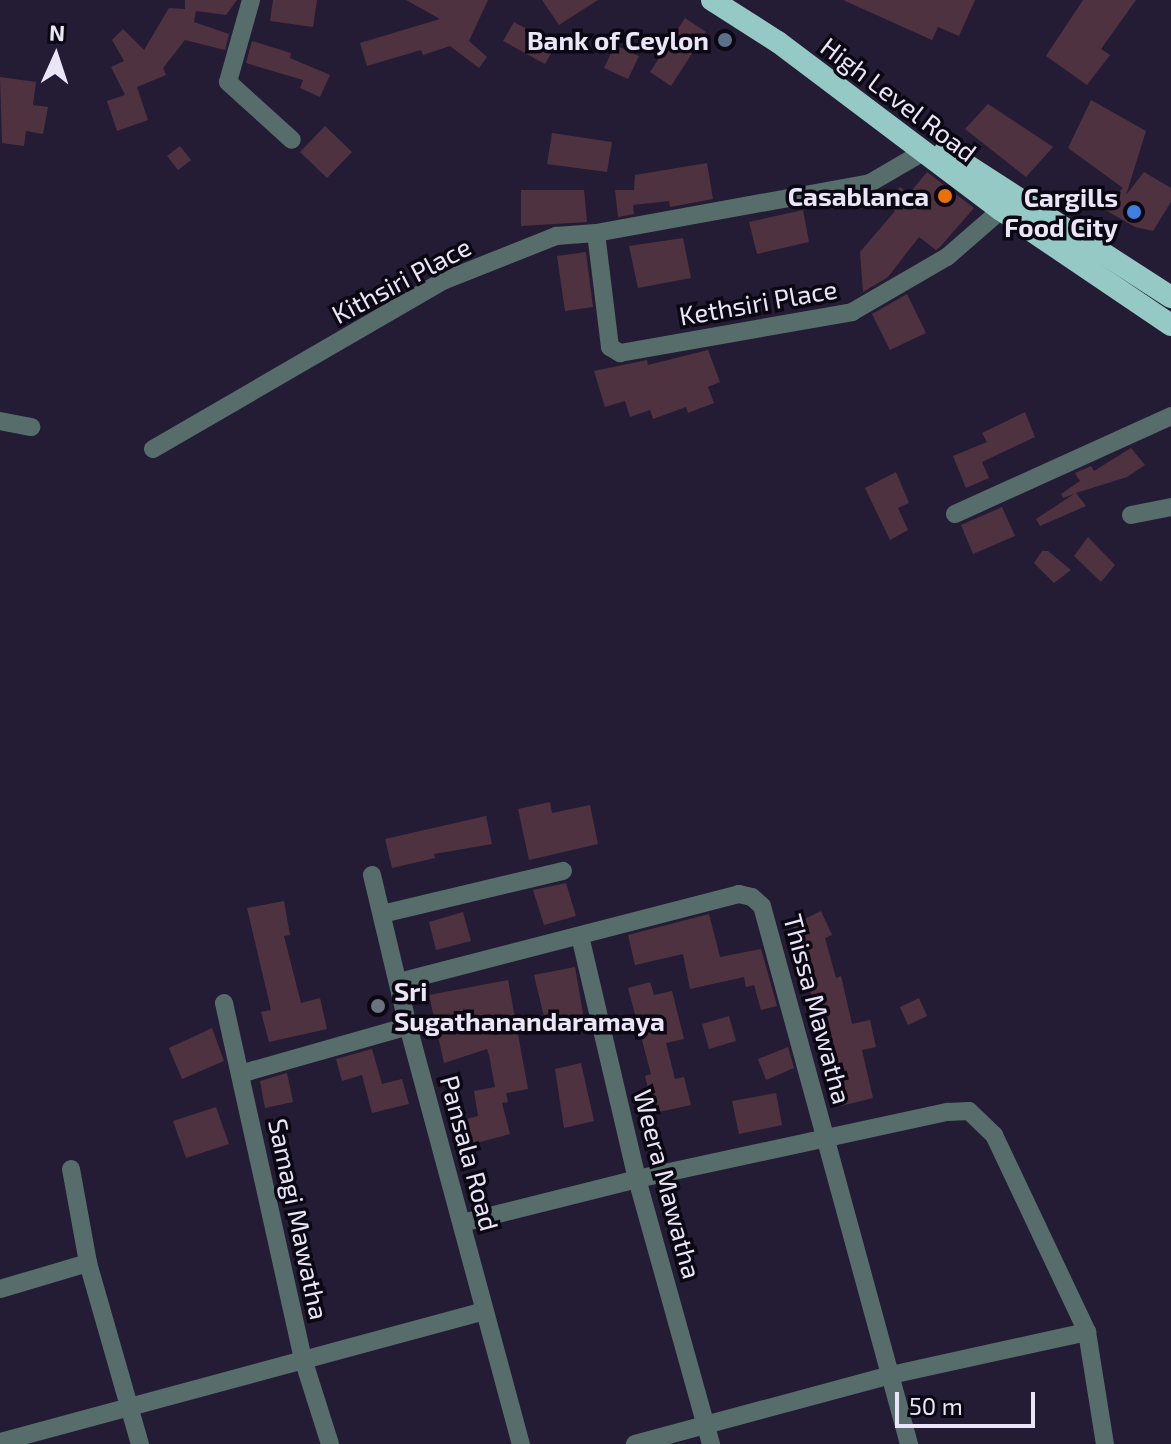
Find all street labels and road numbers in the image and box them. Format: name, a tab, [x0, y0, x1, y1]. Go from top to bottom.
street label: High Level Road	[815, 30, 983, 168]
street label: Kithsiri Place	[326, 230, 476, 330]
street label: Kethsiri Place	[676, 273, 840, 331]
street label: Thissa Mawatha	[778, 911, 858, 1107]
street label: Pansala Road	[434, 1072, 506, 1234]
street label: Weera Mawatha	[628, 1086, 708, 1282]
street label: Samagi Mawatha	[262, 1116, 336, 1322]

